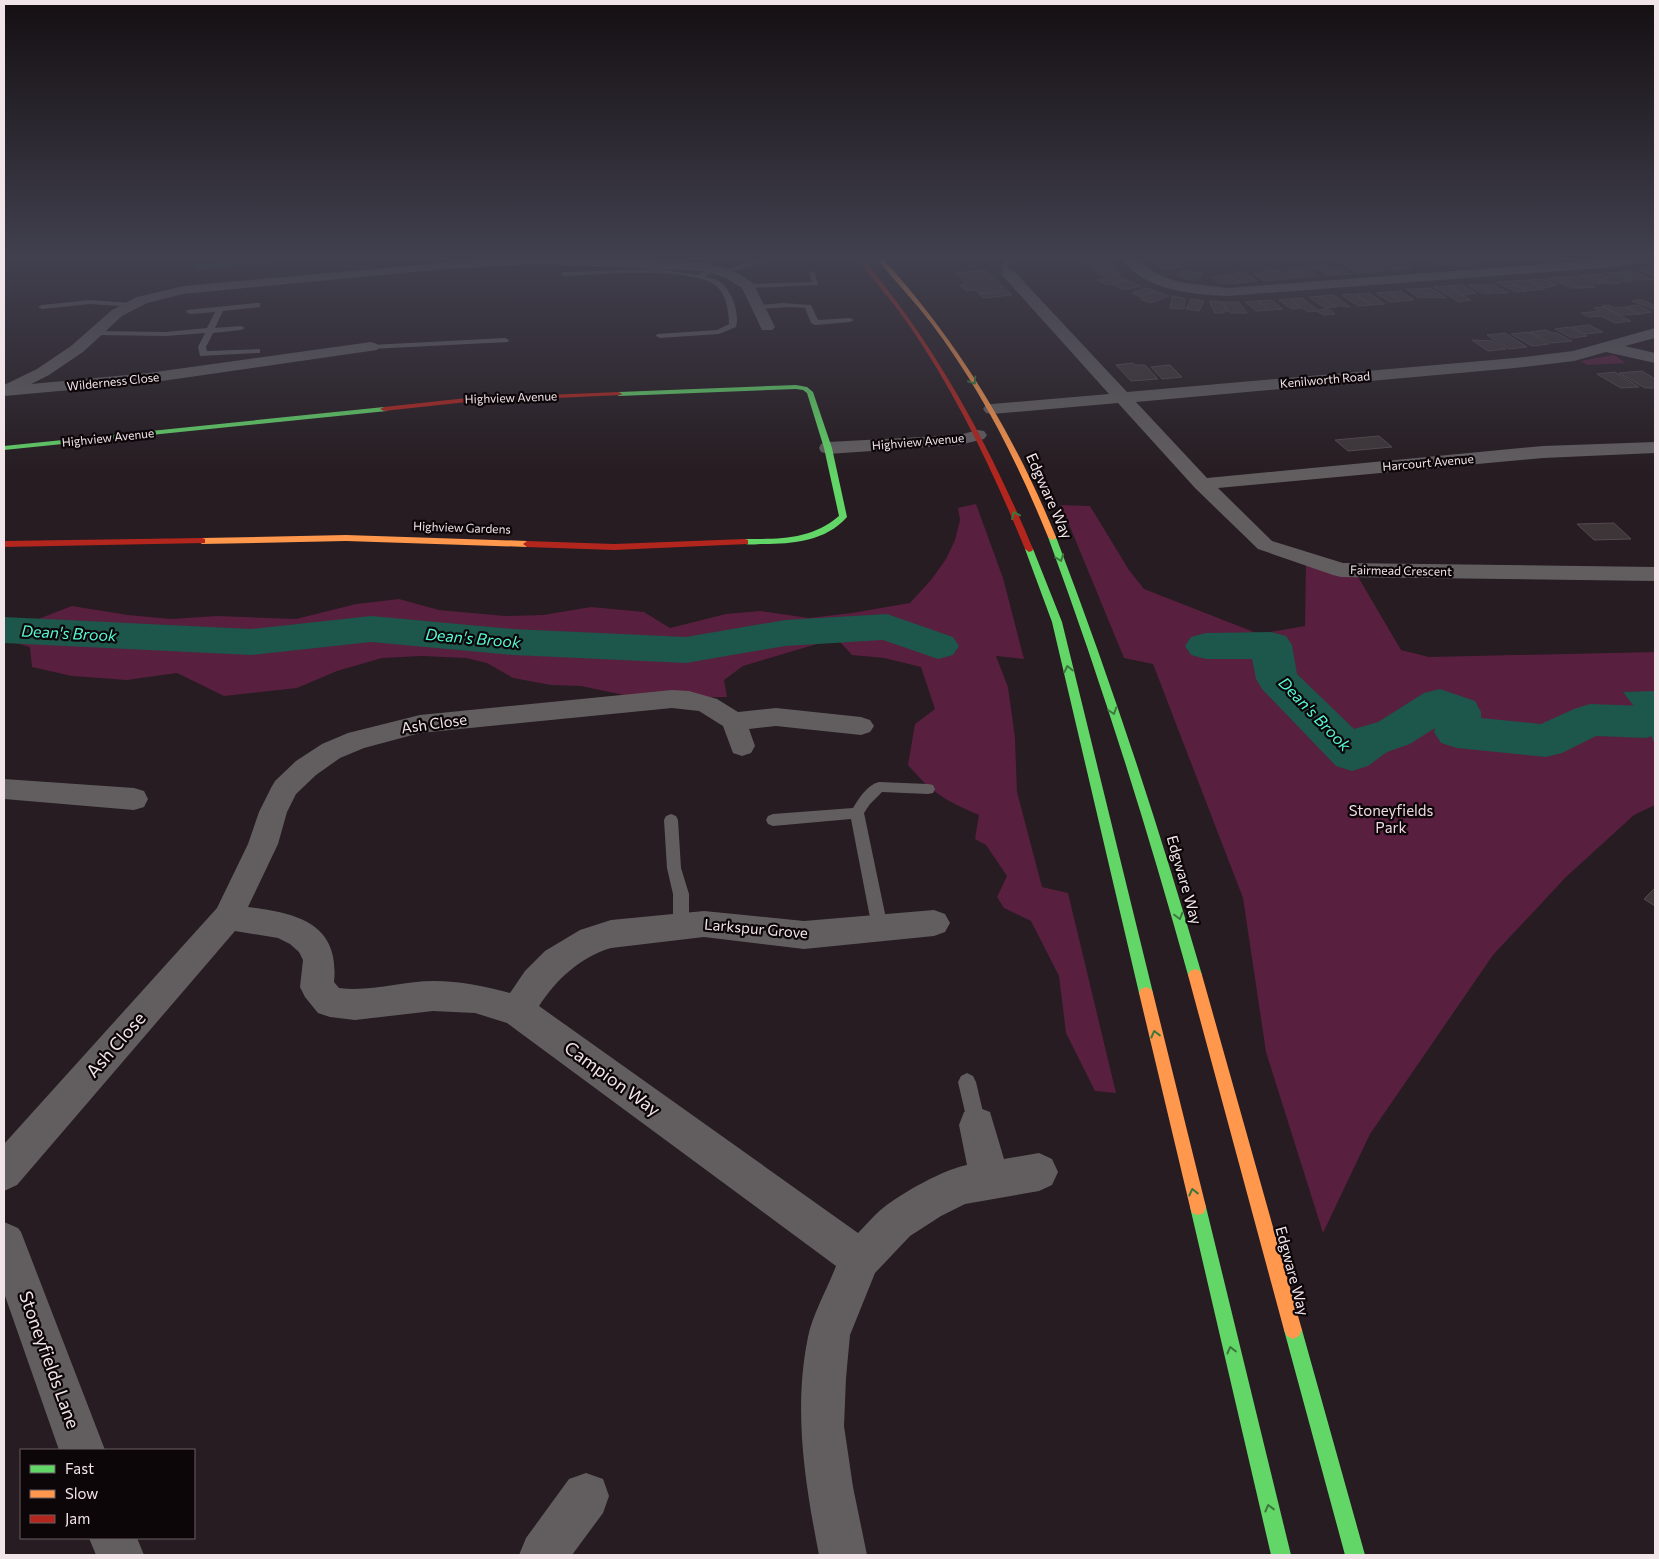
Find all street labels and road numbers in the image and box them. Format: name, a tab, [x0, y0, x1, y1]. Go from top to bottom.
street label: Kenilworth Road	[1279, 368, 1371, 390]
street label: Wilderness Close	[66, 369, 160, 393]
street label: Highview Avenue	[464, 388, 558, 406]
street label: Highview Avenue	[61, 425, 155, 449]
street label: Highview Avenue	[871, 430, 965, 452]
street label: Edgware Way	[1023, 450, 1077, 541]
street label: Harcourt Avenue	[1382, 451, 1474, 473]
street label: Highview Gardens	[413, 518, 511, 536]
street label: Fairmead Crescent	[1350, 562, 1452, 578]
street label: Ash Close	[400, 709, 468, 737]
street label: Edgware Way	[1164, 833, 1206, 927]
street label: Larkspur Grove	[703, 914, 809, 942]
street label: Ash Close	[81, 1007, 150, 1082]
street label: Campion Way	[560, 1036, 665, 1120]
street label: Edgware Way	[1272, 1224, 1314, 1318]
street label: Stoneyfields Lane	[15, 1288, 85, 1431]

